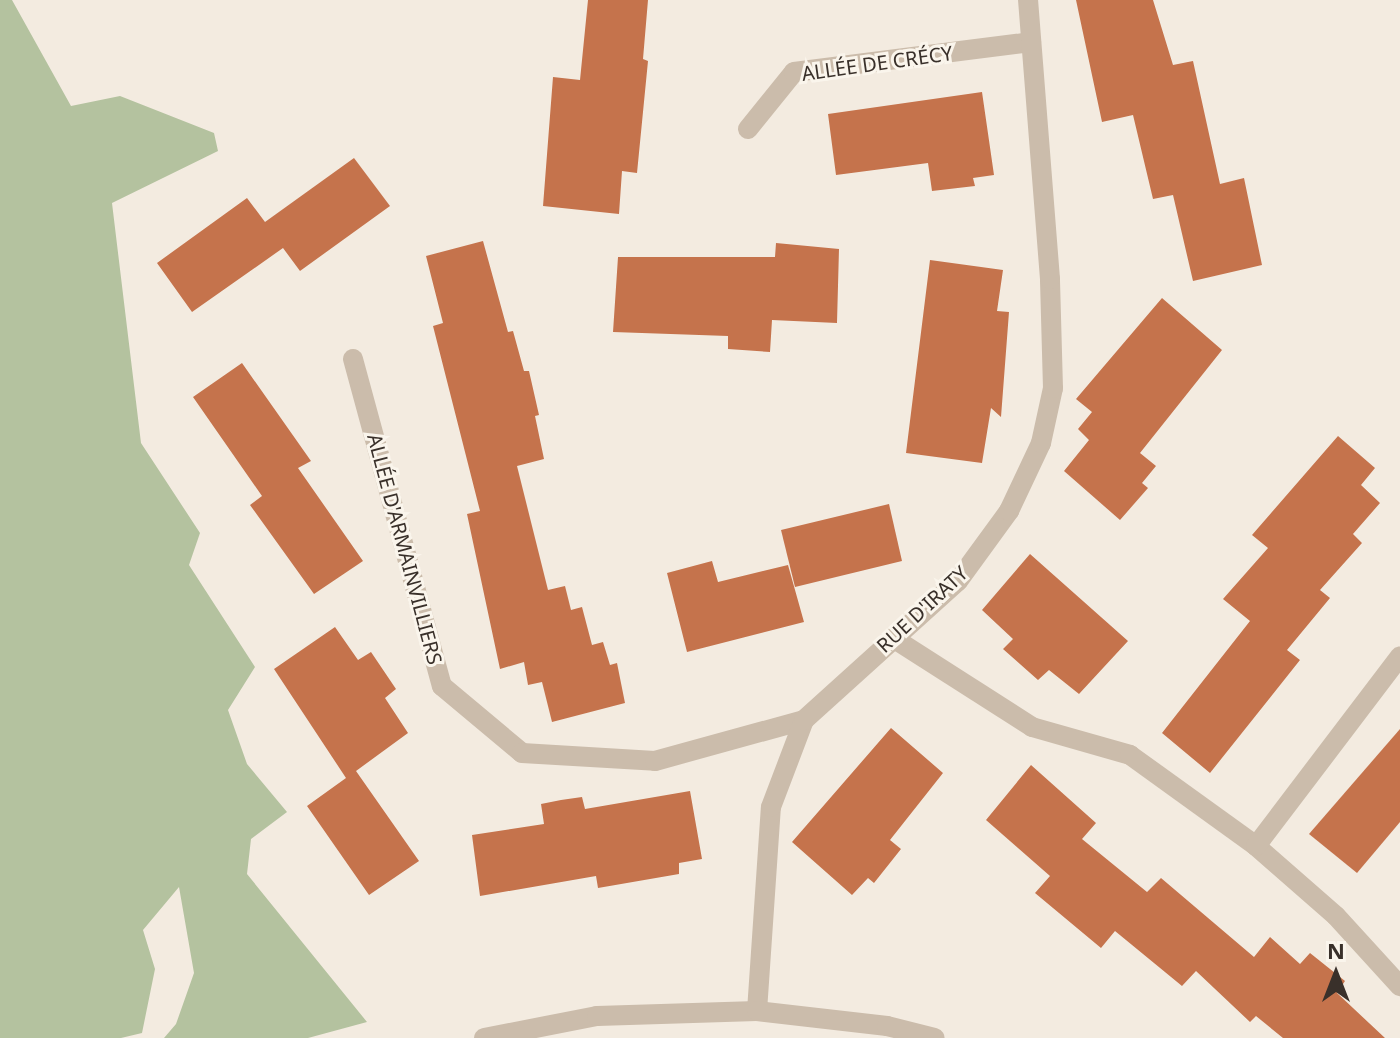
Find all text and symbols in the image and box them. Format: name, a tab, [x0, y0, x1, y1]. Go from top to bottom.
street label: ALLÉE DE CRÉCY	[800, 41, 954, 85]
street label: ALLÉE D'ARMAINVILLIERS	[363, 431, 447, 667]
street label: RUE D'IRATY	[872, 561, 972, 657]
north arrow	[1296, 934, 1376, 1014]
text: N	[1327, 935, 1345, 965]

